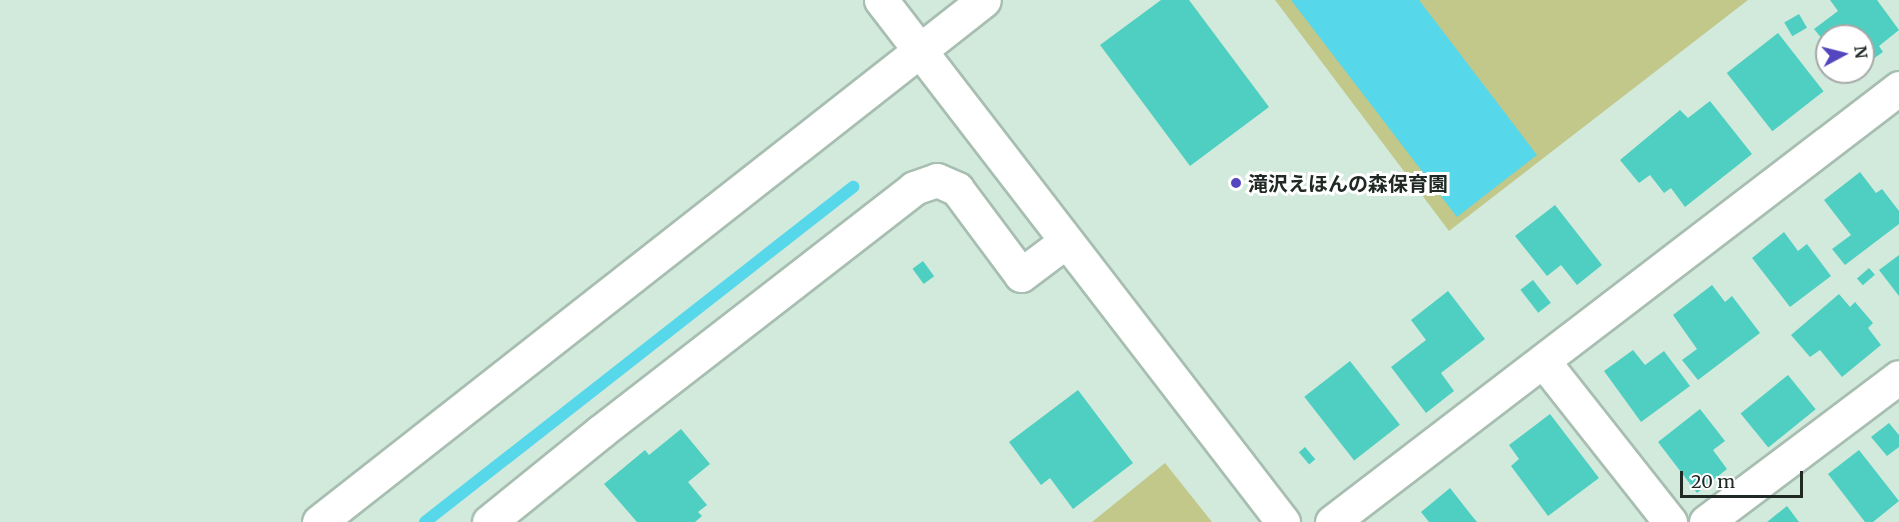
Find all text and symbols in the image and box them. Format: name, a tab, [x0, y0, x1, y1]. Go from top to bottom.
north arrow	[1815, 24, 1875, 84]
text: N	[1850, 45, 1872, 60]
place label: 滝沢えほんの森保育園	[1248, 171, 1448, 195]
marker: 滝沢えほんの森保育園	[1229, 176, 1243, 190]
scale bar	[1683, 459, 1806, 497]
text: 20 m	[1691, 470, 1735, 493]

